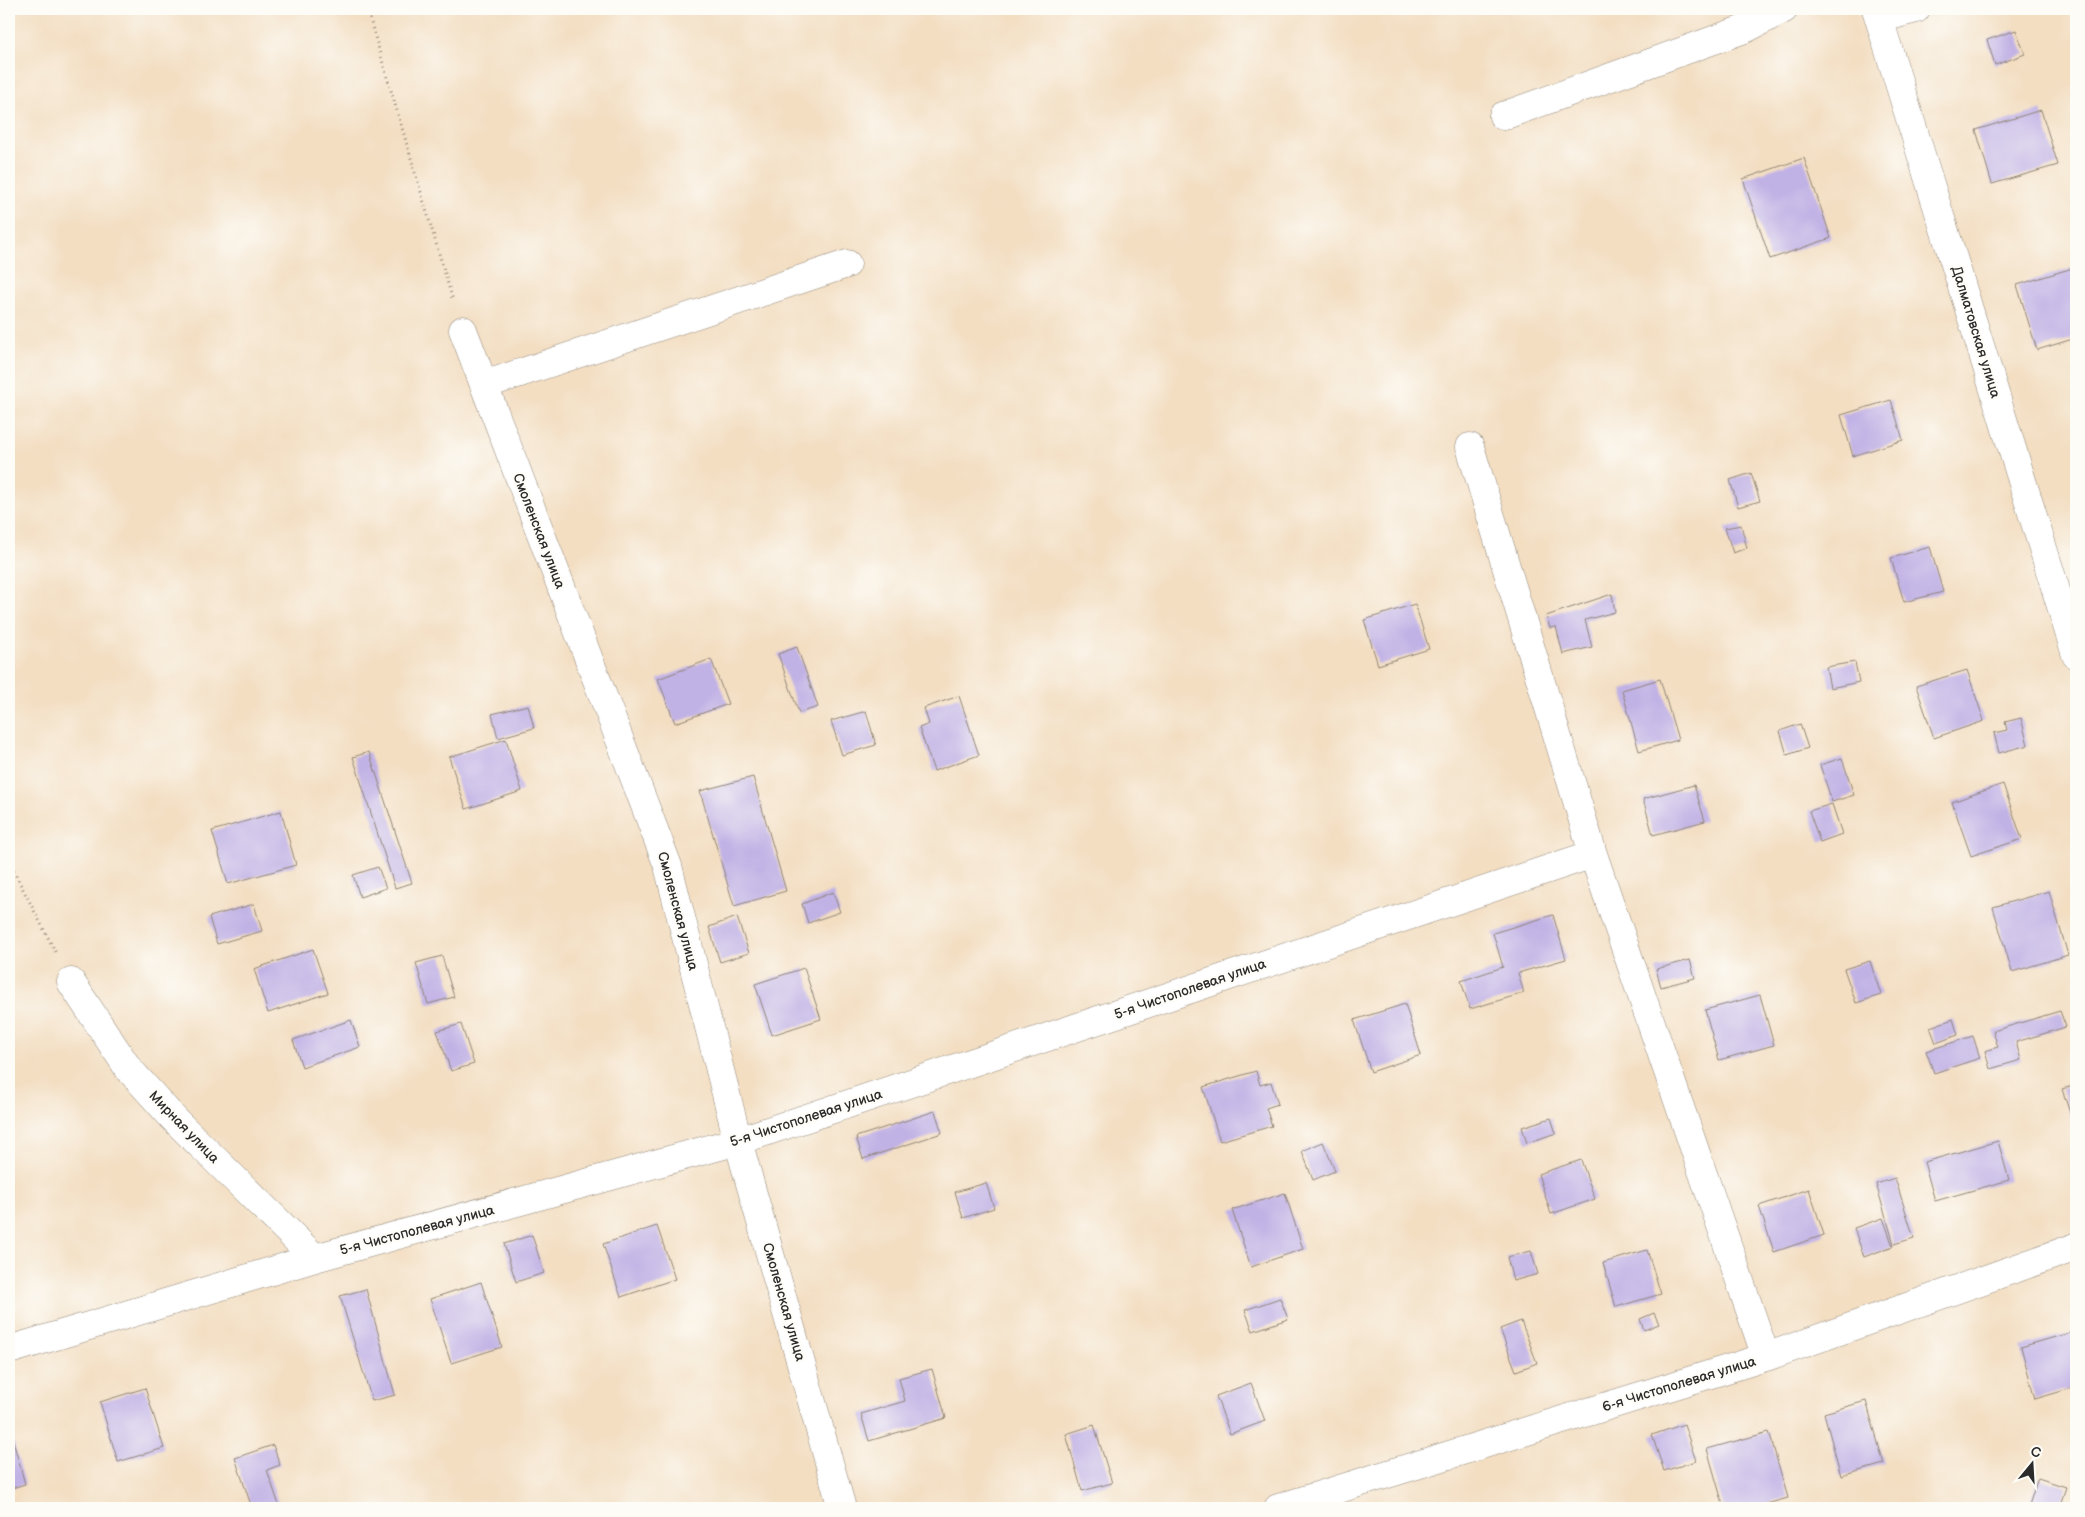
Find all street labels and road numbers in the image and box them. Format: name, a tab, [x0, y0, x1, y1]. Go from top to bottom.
street label: Далматовская улица	[1948, 264, 2004, 401]
street label: Смоленская улица	[509, 471, 569, 592]
street label: Смоленская улица	[654, 850, 702, 973]
street label: 5-я Чистополевая улица	[1112, 955, 1269, 1023]
street label: 5-я Чистополевая улица	[728, 1085, 885, 1151]
street label: Мирная улица	[145, 1087, 223, 1167]
street label: 5-я Чистополевая улица	[338, 1201, 497, 1259]
street label: Смоленская улица	[759, 1241, 809, 1364]
street label: 6-я Чистополевая улица	[1600, 1352, 1759, 1415]

